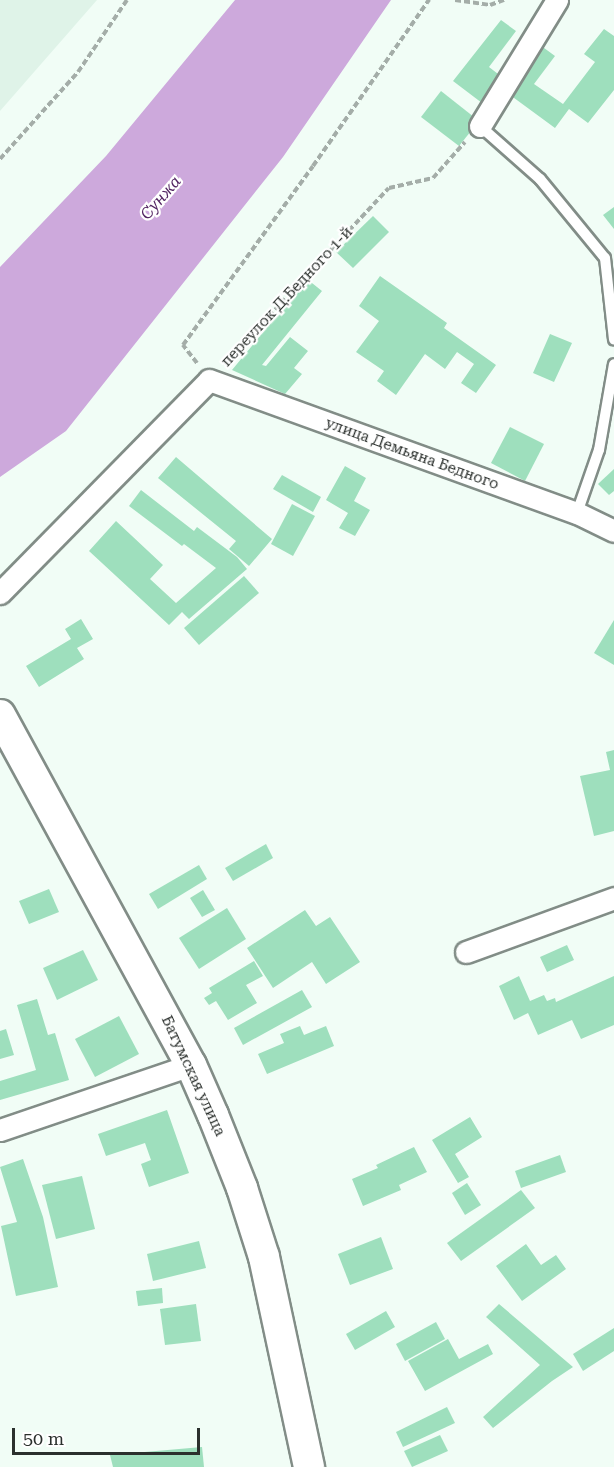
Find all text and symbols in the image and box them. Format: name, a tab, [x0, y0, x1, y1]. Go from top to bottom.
water label: Сунжа	[137, 172, 185, 224]
street label: переулок Д.Бедного 1-й	[218, 223, 356, 371]
street label: улица Демьяна Бедного	[323, 414, 501, 494]
street label: Батумская улица	[157, 1013, 229, 1139]
scale bar	[15, 1416, 202, 1454]
text: 50 m	[23, 1428, 64, 1449]

